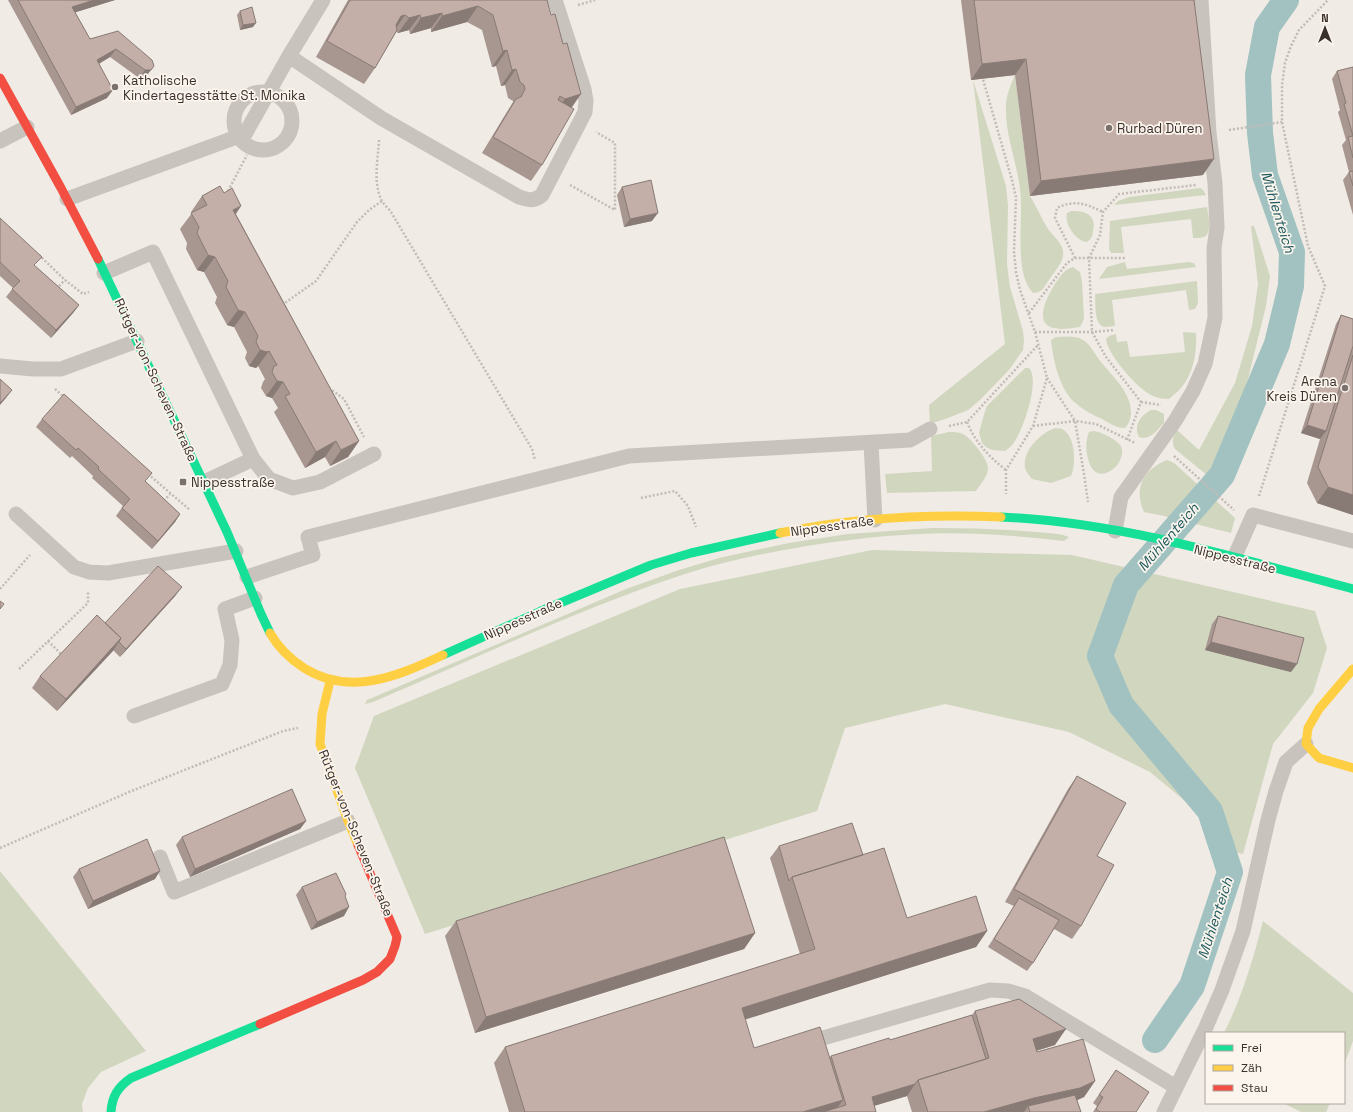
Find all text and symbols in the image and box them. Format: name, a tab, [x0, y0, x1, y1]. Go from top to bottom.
north arrow	[1305, 8, 1345, 48]
text: N	[1321, 11, 1329, 25]
place label: Katholische Kindertagesstätte St. Monika	[123, 72, 306, 104]
marker: Katholische Kindertagesstätte St. Monika	[110, 82, 120, 92]
place label: Rurbad Düren	[1117, 120, 1202, 137]
marker: Rurbad Düren	[1104, 123, 1114, 133]
water label: Mühlenteich	[1257, 169, 1299, 255]
street label: Rütger-von-Scheven-Straße	[111, 296, 201, 464]
place label: Arena Kreis Düren	[1266, 373, 1338, 405]
marker: Arena Kreis Düren	[1340, 383, 1350, 393]
place label: Nippesstraße	[191, 474, 275, 491]
marker: Nippesstraße	[178, 477, 188, 487]
water label: Mühlenteich	[1134, 499, 1203, 575]
street label: Nippesstraße	[789, 512, 875, 540]
street label: Nippesstraße	[1192, 541, 1278, 577]
street label: Nippesstraße	[481, 594, 565, 644]
street label: Rütger-von-Scheven-Straße	[315, 747, 397, 919]
water label: Mühlenteich	[1193, 875, 1237, 961]
legend	[1205, 1032, 1345, 1104]
text: Frei	[1241, 1040, 1262, 1056]
text: Zäh	[1241, 1060, 1262, 1076]
text: Stau	[1241, 1080, 1268, 1096]

